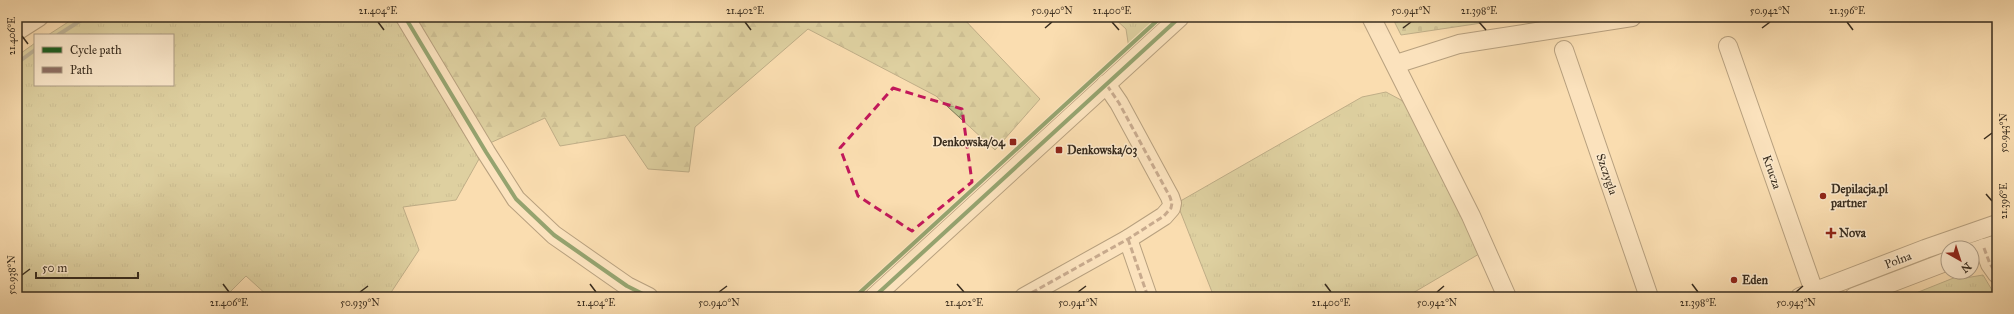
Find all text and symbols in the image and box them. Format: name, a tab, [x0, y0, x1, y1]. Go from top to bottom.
text: 21.404°E	[359, 5, 397, 17]
text: 21.402°E	[726, 5, 764, 17]
text: 50.940°N	[1031, 5, 1073, 17]
text: 21.400°E	[1092, 5, 1132, 17]
text: 50.941°N	[1391, 5, 1431, 17]
text: 21.398°E	[1461, 5, 1497, 17]
text: 50.942°N	[1750, 5, 1791, 17]
text: 21.396°E	[1829, 5, 1865, 17]
text: 21.406°E	[6, 17, 18, 55]
legend	[34, 34, 174, 86]
text: Cycle path	[70, 43, 122, 57]
text: Path	[70, 63, 93, 77]
text: 50.943°N	[1998, 113, 2010, 153]
place label: Denkowska/04	[933, 135, 1006, 150]
marker: Denkowska/04	[1008, 137, 1018, 147]
place label: Denkowska/03	[1067, 143, 1138, 158]
marker: Denkowska/03	[1054, 145, 1064, 155]
street label: Szczygla	[1593, 152, 1621, 198]
street label: Krucza	[1760, 153, 1785, 192]
place label: Depilacja.pl partner	[1830, 182, 1889, 211]
text: 21.396°E	[1998, 183, 2010, 219]
marker: Depilacja.pl partner	[1818, 191, 1828, 201]
place label: Nova	[1839, 226, 1867, 240]
marker: Nova	[1826, 228, 1836, 238]
north arrow	[1940, 240, 1980, 280]
street label: Polna	[1883, 248, 1914, 271]
scale bar	[36, 254, 138, 280]
text: 50.938°N	[6, 255, 18, 295]
text: N	[1958, 259, 1974, 276]
text: 50 m	[42, 261, 67, 275]
place label: Eden	[1742, 273, 1769, 287]
marker: Eden	[1729, 275, 1739, 285]
text: 21.406°E	[210, 297, 248, 309]
text: 50.939°N	[340, 297, 380, 309]
text: 21.404°E	[577, 297, 615, 309]
text: 50.940°N	[698, 297, 740, 309]
text: 21.402°E	[945, 297, 983, 309]
text: 50.941°N	[1058, 297, 1098, 309]
text: 21.400°E	[1311, 297, 1351, 309]
text: 50.942°N	[1417, 297, 1458, 309]
text: 21.398°E	[1680, 297, 1716, 309]
text: 50.943°N	[1776, 297, 1816, 309]

